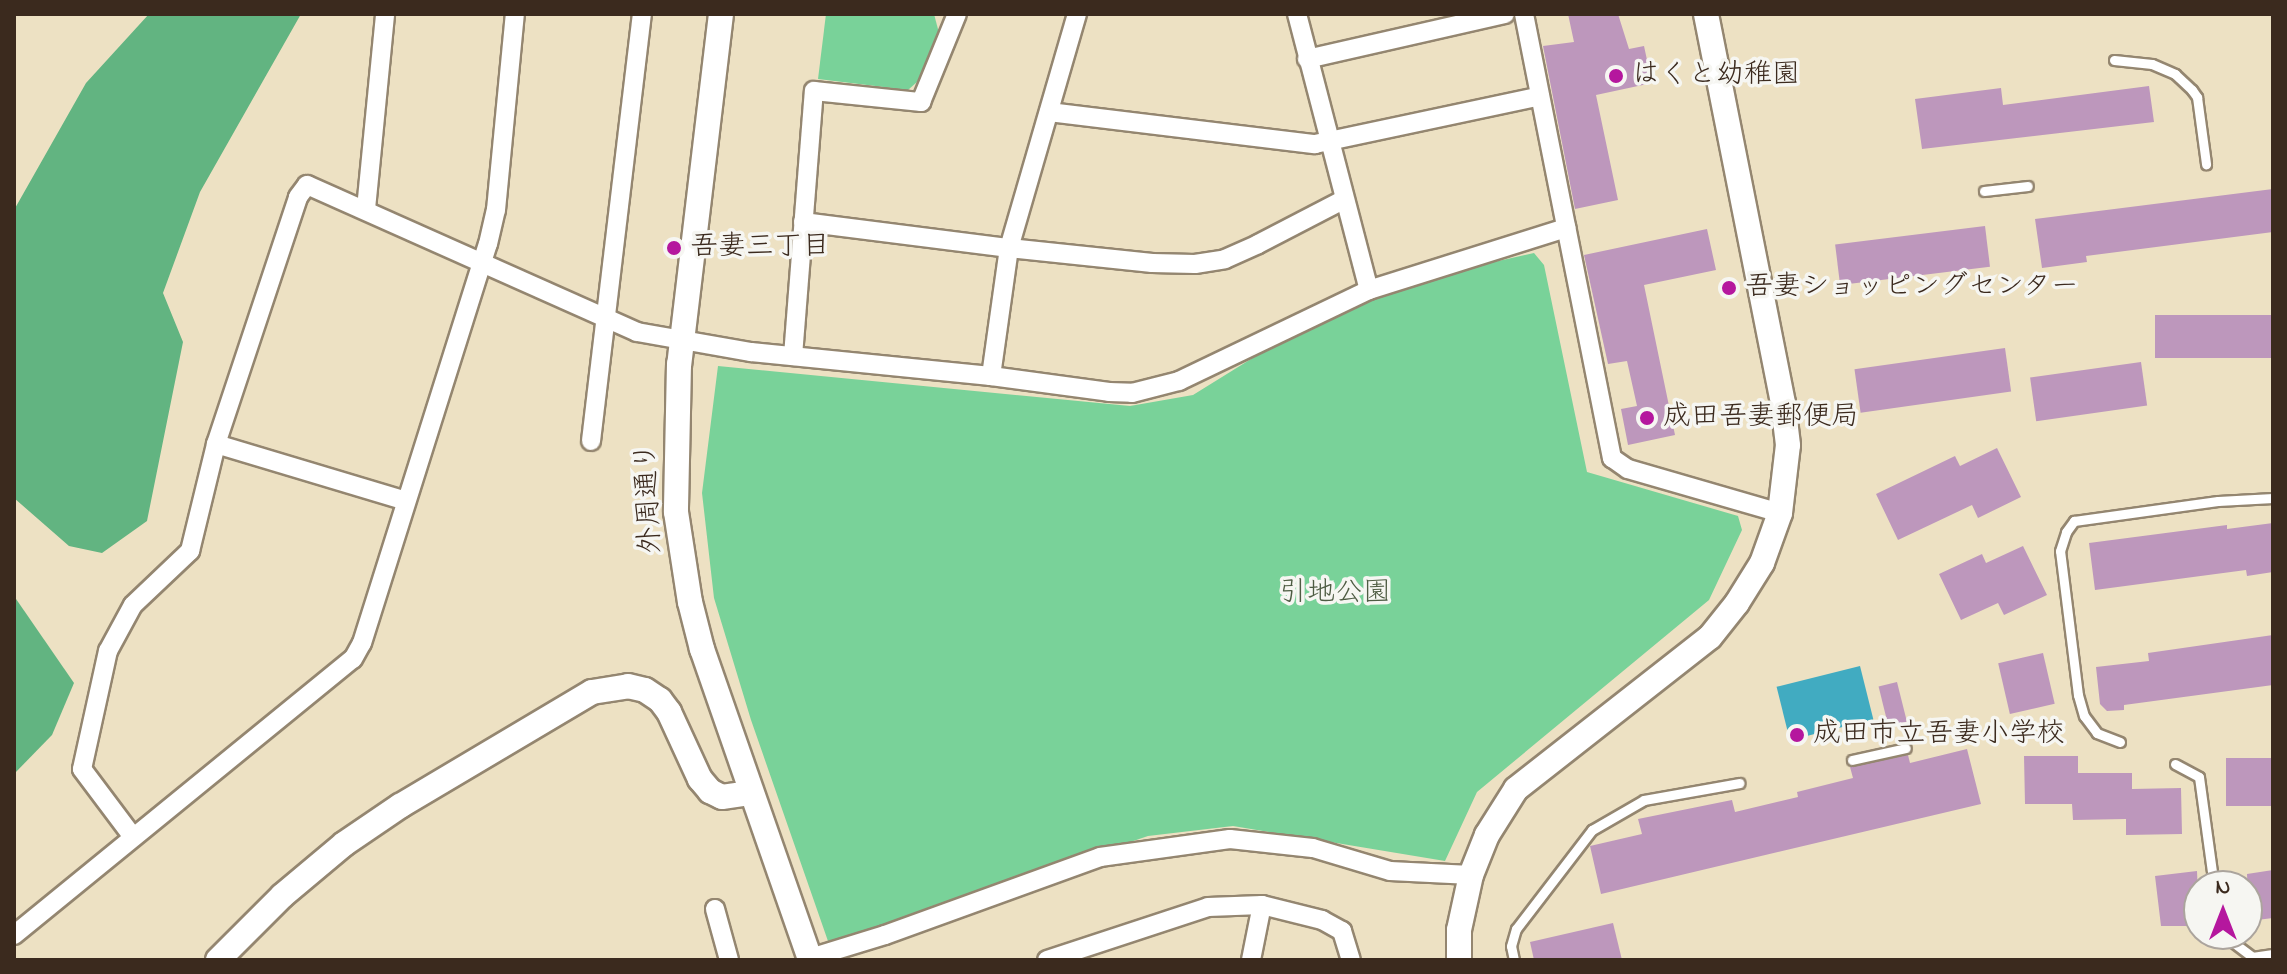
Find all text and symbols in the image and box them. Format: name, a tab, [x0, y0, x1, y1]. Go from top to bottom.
place label: はくと幼稚園	[1632, 59, 1800, 93]
marker: はくと幼稚園	[1607, 67, 1625, 85]
place label: 吾妻三丁目	[690, 231, 830, 265]
marker: 吾妻三丁目	[665, 239, 683, 257]
place label: 吾妻ショッピングセンター	[1745, 271, 2081, 305]
marker: 吾妻ショッピングセンター	[1720, 279, 1738, 297]
place label: 成田吾妻郵便局	[1663, 401, 1859, 435]
marker: 成田吾妻郵便局	[1638, 409, 1656, 427]
street label: 外周通り	[630, 441, 670, 555]
park label: 引地公園	[1279, 577, 1391, 611]
place label: 成田市立吾妻小学校	[1813, 718, 2065, 752]
marker: 成田市立吾妻小学校	[1788, 726, 1806, 744]
north arrow	[2183, 870, 2263, 950]
text: N	[2216, 872, 2230, 904]

